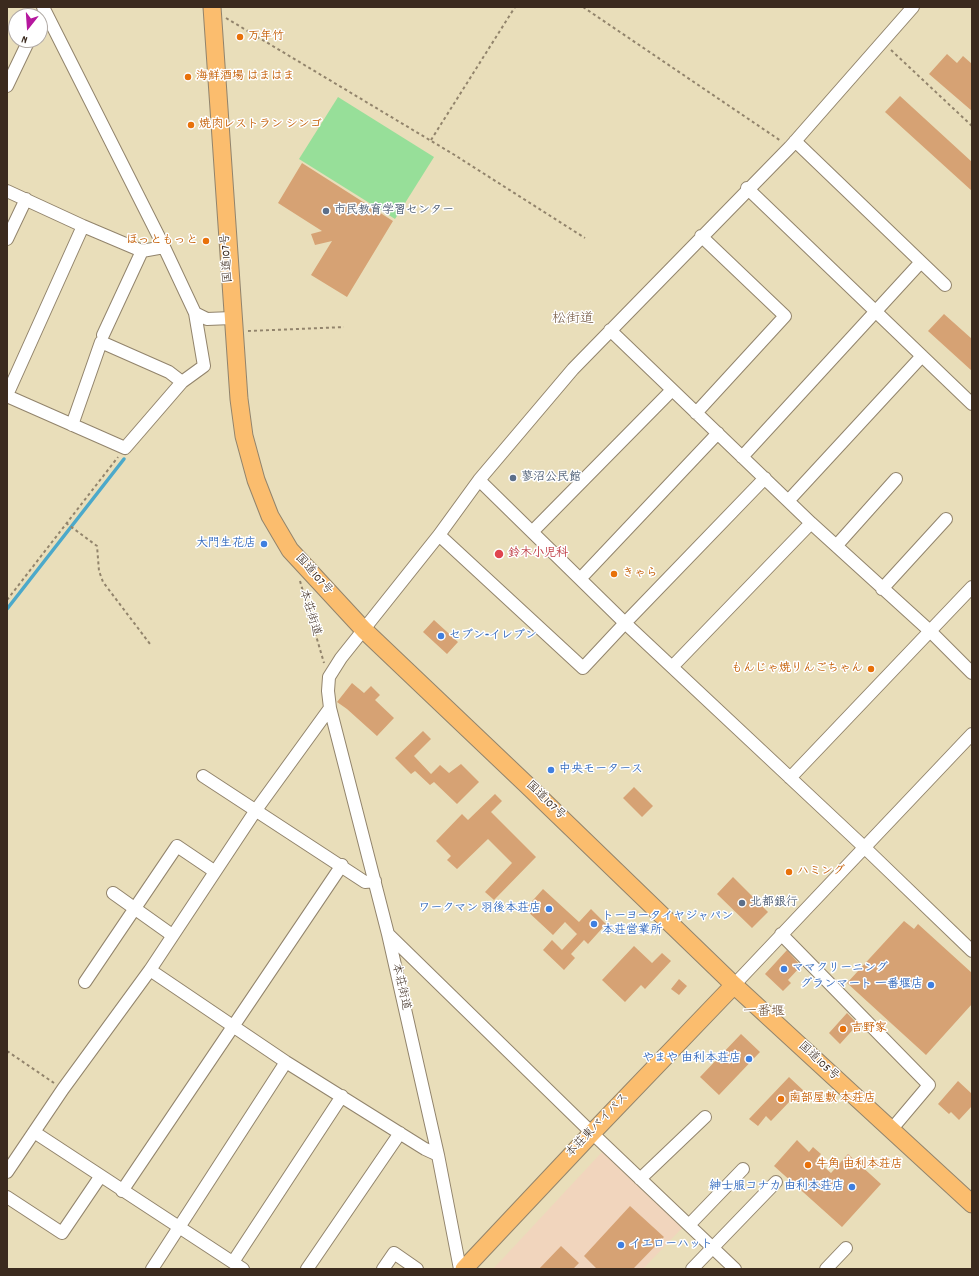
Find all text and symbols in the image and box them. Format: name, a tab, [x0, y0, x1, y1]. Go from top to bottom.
north arrow	[8, 8, 48, 48]
text: N	[20, 30, 30, 47]
place label: 万年竹	[248, 30, 284, 44]
marker: 万年竹	[235, 32, 245, 42]
place label: 海鮮酒場 はまはま	[196, 70, 295, 84]
marker: 海鮮酒場 はまはま	[183, 72, 193, 82]
place label: 焼肉レストラン シンゴ	[199, 118, 322, 132]
marker: 焼肉レストラン シンゴ	[186, 120, 196, 130]
place label: 市民教育学習センター	[334, 204, 454, 218]
marker: 市民教育学習センター	[321, 206, 331, 216]
street label: 国道107号	[219, 233, 237, 283]
place label: ほっともっと	[126, 234, 198, 248]
marker: ほっともっと	[201, 236, 211, 246]
district label: 松街道	[552, 312, 594, 328]
place label: 蓼沼公民館	[521, 471, 581, 485]
marker: 蓼沼公民館	[508, 473, 518, 483]
place label: 大門生花店	[196, 537, 256, 551]
marker: 大門生花店	[259, 539, 269, 549]
place label: 鈴木小児科	[508, 547, 568, 561]
marker: 鈴木小児科	[493, 548, 505, 560]
street label: 国道107号	[291, 552, 335, 598]
place label: きゃら	[622, 567, 658, 581]
marker: きゃら	[609, 569, 619, 579]
street label: 本荘街道	[295, 588, 323, 638]
place label: セブン-イレブン	[449, 629, 537, 643]
marker: セブン-イレブン	[436, 631, 446, 641]
place label: もんじゃ焼りんごちゃん	[731, 662, 863, 676]
marker: もんじゃ焼りんごちゃん	[866, 664, 876, 674]
place label: 中央モータース	[559, 763, 643, 777]
marker: 中央モータース	[546, 765, 556, 775]
street label: 国道107号	[522, 779, 568, 823]
place label: ハミング	[797, 865, 845, 879]
marker: ハミング	[784, 867, 794, 877]
place label: 北都銀行	[750, 896, 798, 910]
marker: 北都銀行	[737, 898, 747, 908]
place label: ワークマン 羽後本荘店	[418, 902, 541, 916]
marker: ワークマン 羽後本荘店	[544, 904, 554, 914]
place label: トーヨータイヤジャパン 本荘営業所	[602, 910, 733, 938]
marker: トーヨータイヤジャパン 本荘営業所	[589, 919, 599, 929]
street label: 本荘街道	[388, 962, 412, 1012]
place label: ママクリーニング	[792, 962, 888, 976]
marker: ママクリーニング	[779, 964, 789, 974]
place label: グランマート 一番堰店	[800, 978, 923, 992]
marker: グランマート 一番堰店	[926, 980, 936, 990]
district label: 一番堰	[743, 1005, 785, 1021]
place label: 吉野家	[851, 1022, 887, 1036]
marker: 吉野家	[838, 1024, 848, 1034]
street label: 国道105号	[795, 1039, 841, 1085]
place label: やまや 由利本荘店	[642, 1052, 741, 1066]
marker: やまや 由利本荘店	[744, 1054, 754, 1064]
street label: 本荘東バイパス	[564, 1091, 632, 1161]
place label: 南部屋敷 本荘店	[789, 1092, 876, 1106]
marker: 南部屋敷 本荘店	[776, 1094, 786, 1104]
place label: 牛角 由利本荘店	[816, 1158, 903, 1172]
marker: 牛角 由利本荘店	[803, 1160, 813, 1170]
place label: 紳士服コナカ 由利本荘店	[709, 1180, 844, 1194]
marker: 紳士服コナカ 由利本荘店	[847, 1182, 857, 1192]
place label: イエローハット	[629, 1238, 713, 1252]
marker: イエローハット	[616, 1240, 626, 1250]

